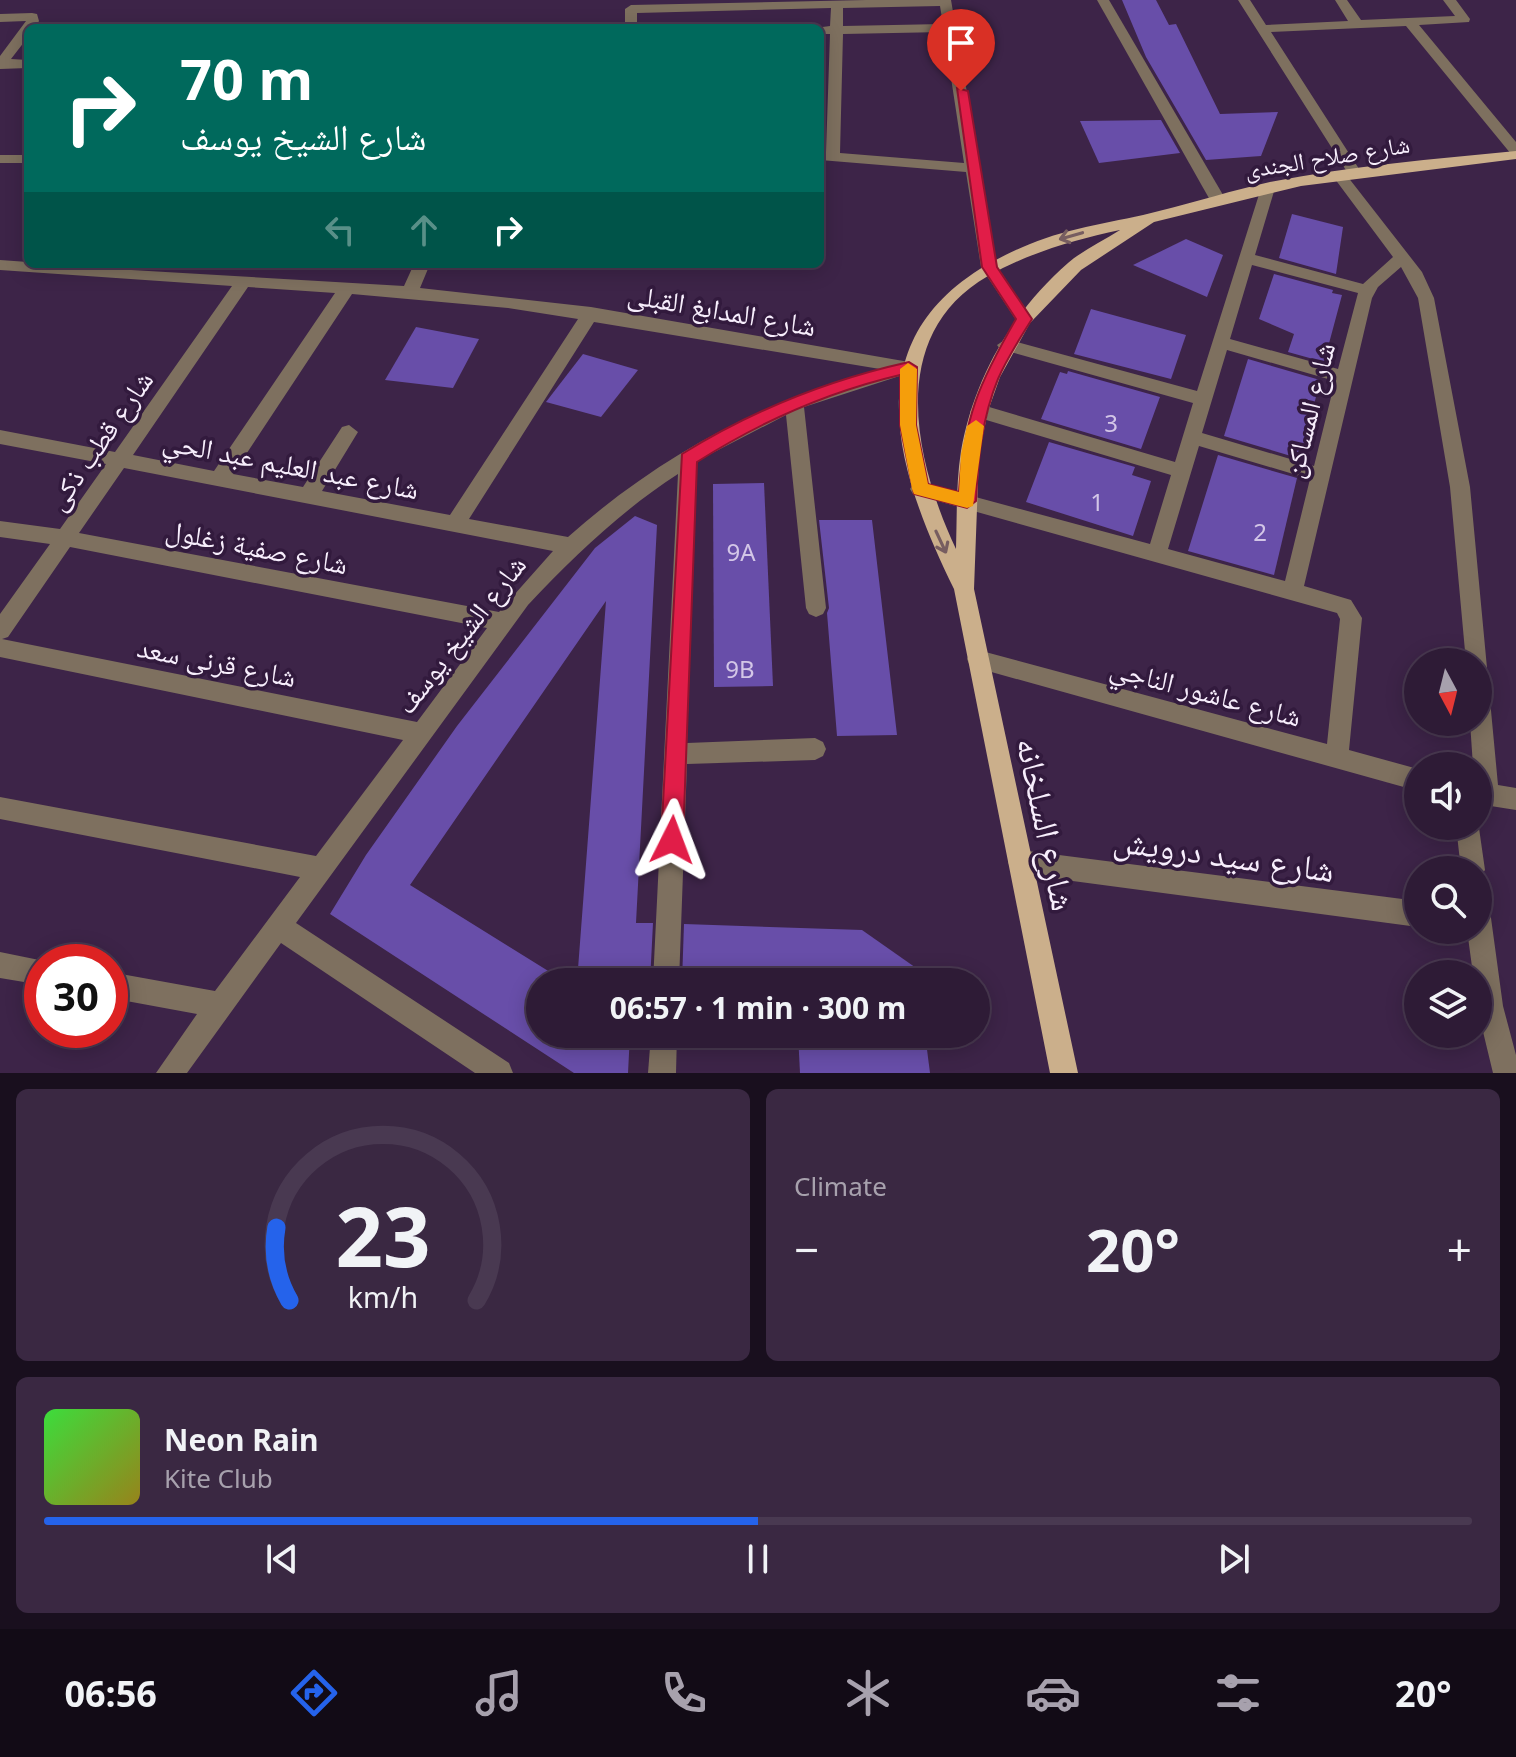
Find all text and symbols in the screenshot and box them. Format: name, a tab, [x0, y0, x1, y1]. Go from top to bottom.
pin	[927, 9, 995, 91]
icon: arrive	[939, 21, 983, 65]
text: 70 m	[180, 40, 313, 116]
icon: right	[48, 56, 152, 160]
text: شارع الشيخ يوسف	[180, 112, 426, 161]
street label: شارع صلاح الجندى	[1242, 127, 1412, 185]
icon: left	[318, 208, 362, 252]
icon: ahead	[402, 208, 446, 252]
icon: right	[486, 208, 530, 252]
one-way arrow	[1059, 230, 1085, 245]
street label: شارع المدابغ القبلى	[625, 274, 819, 344]
street label: شارع المساكن	[1273, 338, 1343, 482]
street label: شارع قطب ذكى	[37, 363, 161, 517]
house number: 3	[1104, 406, 1118, 439]
street label: شارع عبد العليم عبد الحي	[159, 421, 422, 512]
house number: 1	[1090, 485, 1104, 518]
street label: شارع صفية زغلول	[163, 510, 351, 582]
house number: 2	[1253, 515, 1267, 548]
one-way arrow	[934, 530, 949, 554]
house number: 9A	[726, 535, 756, 568]
street label: شارع الشيخ يوسف	[386, 547, 534, 721]
street label: شارع قرنى سعد	[134, 627, 300, 695]
street label: شارع عاشور الناجي	[1105, 647, 1306, 740]
north arrow	[1404, 648, 1492, 736]
map controls	[1404, 648, 1492, 1048]
house number: 9B	[725, 652, 755, 685]
street label: شارع السلخانه	[1006, 733, 1088, 915]
button: sound	[1404, 752, 1492, 840]
position arrow	[630, 798, 714, 882]
street label: شارع سيد درويش	[1111, 816, 1337, 892]
button: search	[1404, 856, 1492, 944]
speed limit sign: 30	[24, 944, 128, 1048]
button: layers	[1404, 960, 1492, 1048]
text: 06:57 · 1 min · 300 m	[610, 987, 906, 1028]
text: Climate	[794, 1168, 887, 1204]
text: 23	[335, 1178, 431, 1291]
text: 20°	[1086, 1208, 1180, 1290]
text: −	[794, 1219, 819, 1279]
text: +	[1447, 1219, 1472, 1279]
text: km/h	[348, 1277, 418, 1316]
text: Neon Rain	[164, 1419, 318, 1460]
text: Kite Club	[164, 1460, 273, 1496]
icon: previous	[260, 1537, 304, 1581]
icon: pause	[736, 1537, 780, 1581]
icon: next	[1212, 1537, 1256, 1581]
icon: directions	[286, 1665, 342, 1721]
icon: music	[471, 1665, 527, 1721]
icon: phone	[656, 1665, 712, 1721]
icon: climate	[840, 1665, 896, 1721]
icon: car	[1025, 1665, 1081, 1721]
icon: filters	[1210, 1665, 1266, 1721]
text: 06:56	[64, 1669, 157, 1718]
text: 20°	[1395, 1669, 1452, 1718]

